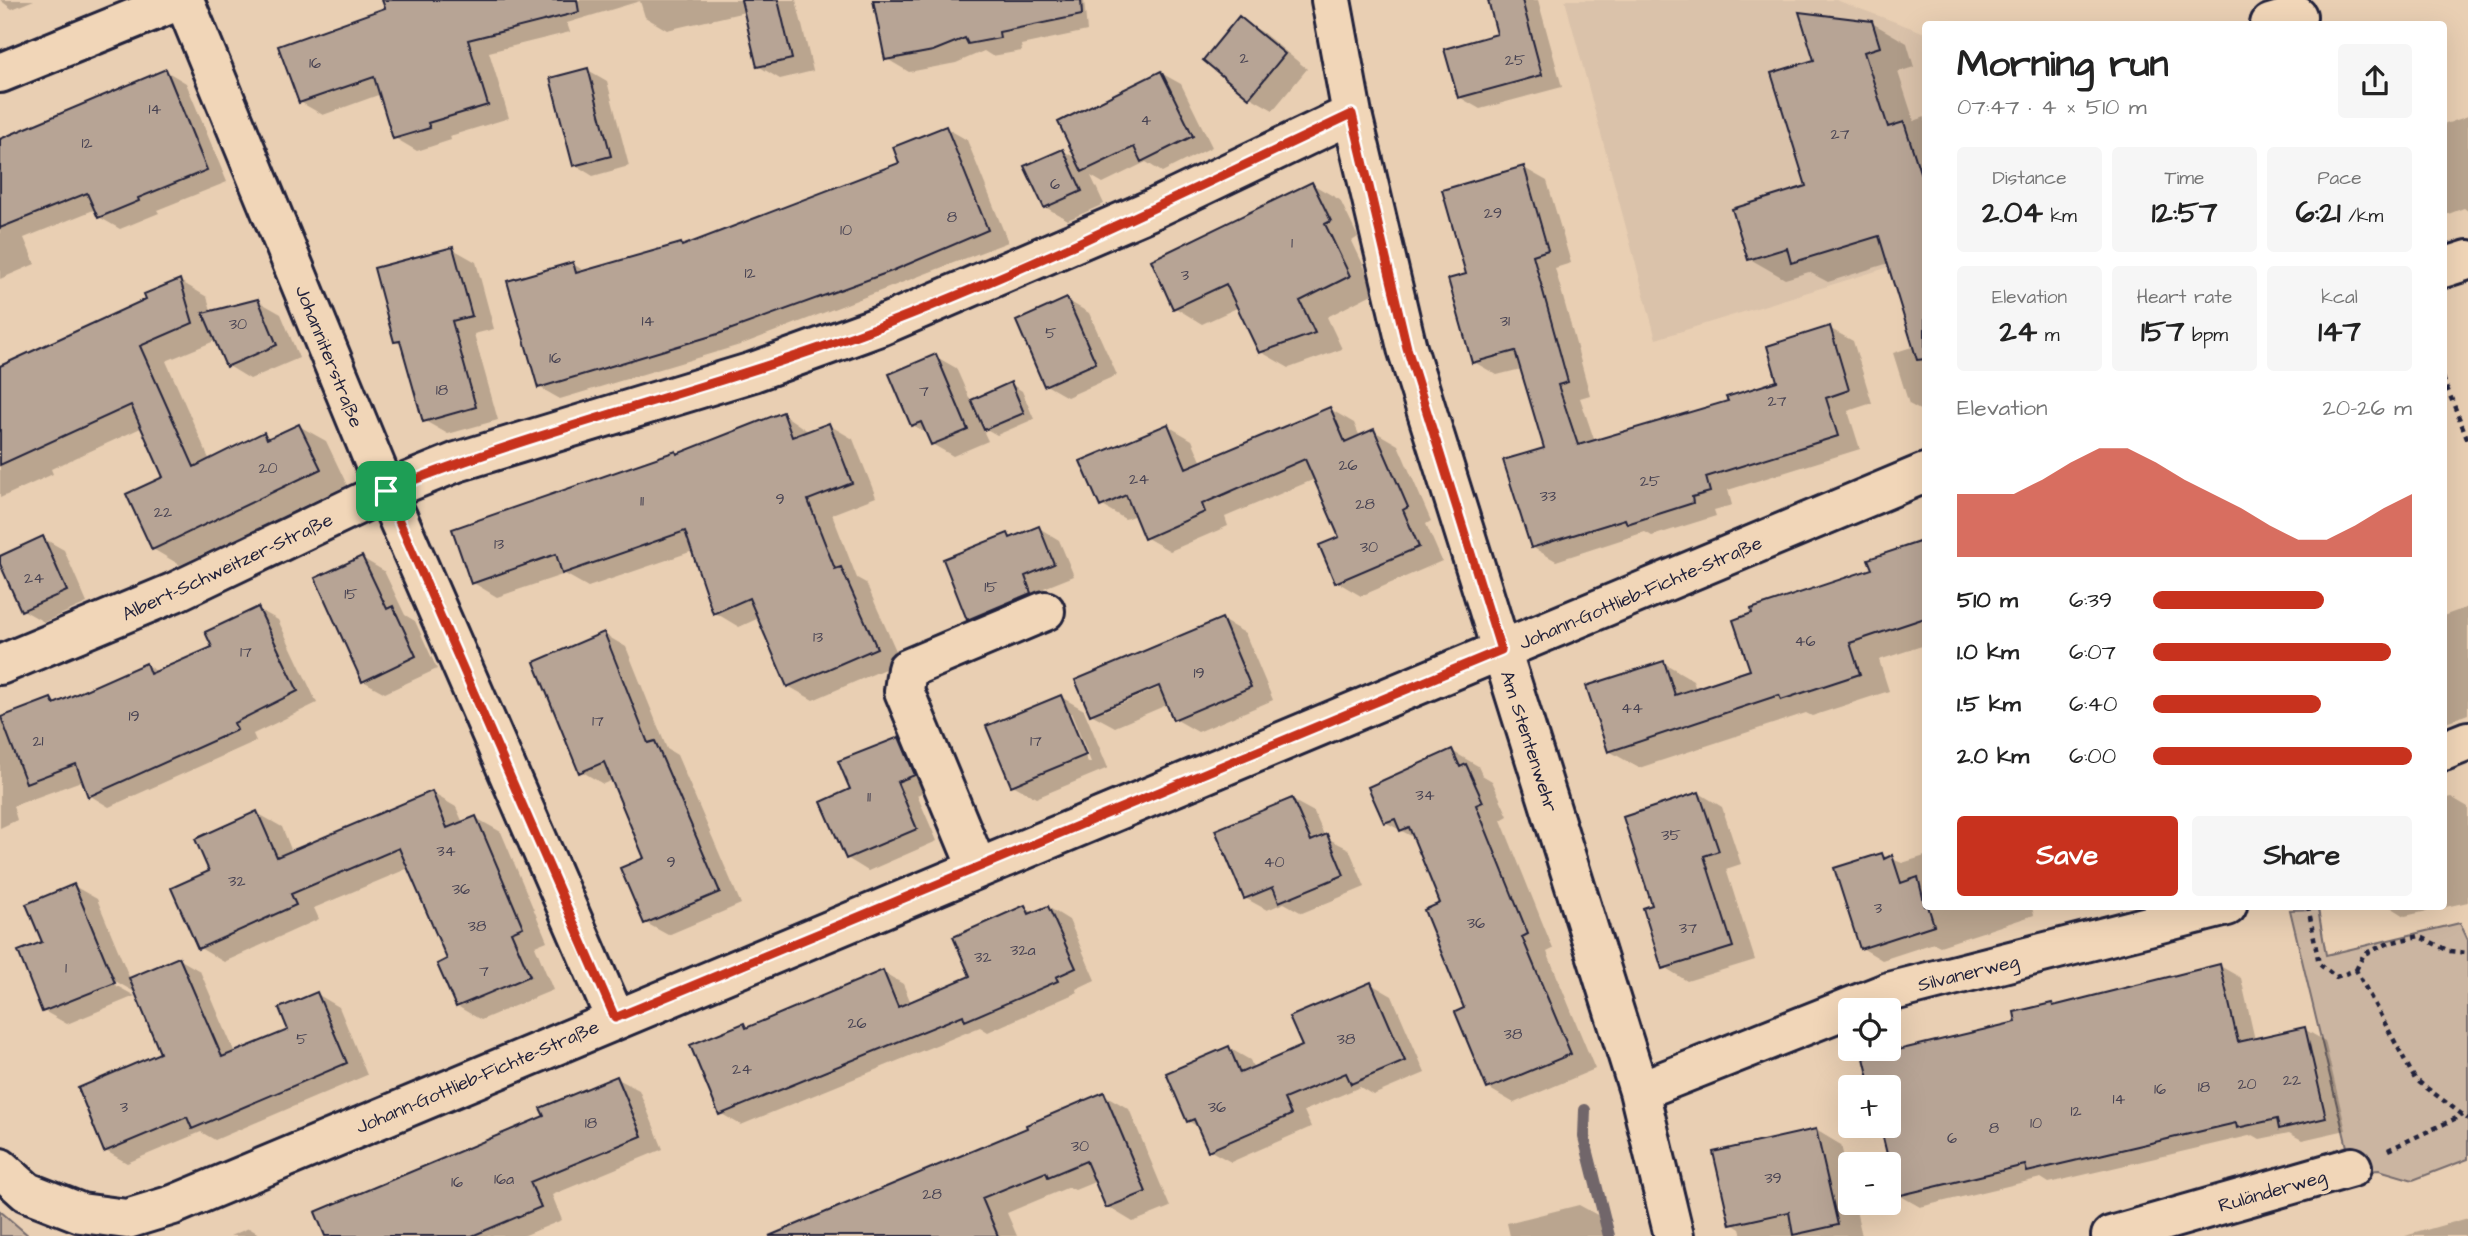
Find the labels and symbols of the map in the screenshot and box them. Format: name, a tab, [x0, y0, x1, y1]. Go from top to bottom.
house number: 2	[1239, 47, 1249, 69]
house number: 25	[1505, 49, 1526, 71]
house number: 16	[309, 52, 321, 74]
house number: 14	[149, 98, 162, 120]
house number: 4	[1141, 109, 1152, 131]
house number: 27	[1831, 123, 1850, 145]
house number: 12	[81, 132, 93, 154]
house number: 6	[1050, 173, 1060, 195]
house number: 29	[1484, 202, 1502, 224]
house number: 8	[947, 206, 957, 228]
house number: 10	[840, 219, 852, 241]
house number: 1	[1291, 232, 1293, 254]
house number: 12	[744, 262, 756, 284]
house number: 3	[1181, 264, 1189, 286]
street label: Johanniterstraße	[288, 281, 369, 432]
house number: 14	[642, 310, 655, 332]
house number: 31	[1500, 310, 1510, 332]
house number: 30	[229, 313, 247, 335]
house number: 5	[1045, 322, 1057, 344]
house number: 16	[549, 347, 561, 369]
house number: 18	[436, 379, 448, 401]
house number: 7	[919, 380, 929, 402]
house number: 27	[1768, 390, 1787, 412]
house number: 26	[1338, 454, 1358, 476]
house number: 20	[258, 457, 278, 479]
pin	[356, 461, 416, 521]
house number: 24	[1129, 468, 1149, 490]
house number: 25	[1640, 470, 1661, 492]
house number: 33	[1540, 485, 1556, 507]
house number: 9	[775, 488, 785, 510]
house number: 11	[640, 490, 644, 512]
house number: 28	[1355, 493, 1375, 515]
house number: 22	[154, 501, 172, 523]
street label: Albert-Schweitzer-Straße	[118, 507, 338, 628]
street label: Johann-Gottlieb-Fichte-Straße	[1515, 530, 1766, 657]
house number: 13	[494, 533, 504, 555]
house number: 30	[1360, 536, 1378, 558]
house number: 24	[24, 567, 44, 589]
house number: 15	[984, 576, 998, 598]
house number: 15	[344, 583, 358, 605]
house number: 13	[813, 626, 823, 648]
house number: 46	[1795, 630, 1815, 652]
house number: 17	[240, 641, 252, 663]
house number: 19	[1193, 662, 1205, 684]
street label: Am Stentenwehr	[1493, 667, 1564, 816]
house number: 44	[1621, 697, 1643, 719]
house number: 19	[128, 705, 140, 727]
house number: 17	[592, 710, 604, 732]
house number: 21	[32, 730, 44, 752]
house number: 17	[1030, 730, 1042, 752]
house number: 34	[1415, 784, 1435, 806]
house number: 11	[867, 786, 871, 808]
house number: 35	[1661, 824, 1681, 846]
house number: 34	[436, 840, 456, 862]
house number: 9	[666, 851, 676, 873]
house number: 40	[1264, 851, 1284, 873]
house number: 32	[228, 870, 246, 892]
house number: 36	[452, 878, 470, 900]
house number: 3	[1874, 897, 1882, 919]
house number: 36	[1467, 912, 1485, 934]
house number: 38	[468, 915, 486, 937]
house number: 37	[1679, 917, 1697, 939]
house number: 32a	[1010, 939, 1036, 961]
house number: 32	[974, 946, 992, 968]
street label: Silvanerweg	[1915, 948, 2022, 1000]
house number: 1	[65, 957, 67, 979]
house number: 7	[479, 960, 489, 982]
house number: 26	[847, 1012, 867, 1034]
street label: Johann-Gottlieb-Fichte-Straße	[352, 1014, 603, 1141]
house number: 38	[1504, 1023, 1522, 1045]
house number: 5	[296, 1028, 308, 1050]
house number: 38	[1337, 1028, 1355, 1050]
house number: 24	[732, 1058, 752, 1080]
house number: 22	[2283, 1069, 2301, 1091]
house number: 20	[2237, 1073, 2257, 1095]
house number: 18	[2198, 1076, 2210, 1098]
house number: 16	[2154, 1078, 2166, 1100]
house number: 14	[2113, 1088, 2126, 1110]
house number: 3	[120, 1096, 128, 1118]
house number: 36	[1208, 1096, 1226, 1118]
house number: 12	[2070, 1100, 2082, 1122]
house number: 18	[585, 1112, 597, 1134]
house number: 10	[2030, 1112, 2042, 1134]
house number: 8	[1989, 1117, 1999, 1139]
house number: 6	[1947, 1127, 1957, 1149]
house number: 30	[1071, 1135, 1089, 1157]
street label: Ruländerweg	[2215, 1163, 2330, 1221]
house number: 39	[1764, 1167, 1782, 1189]
house number: 16a	[494, 1168, 514, 1190]
house number: 16	[451, 1171, 463, 1193]
house number: 28	[922, 1183, 942, 1205]

